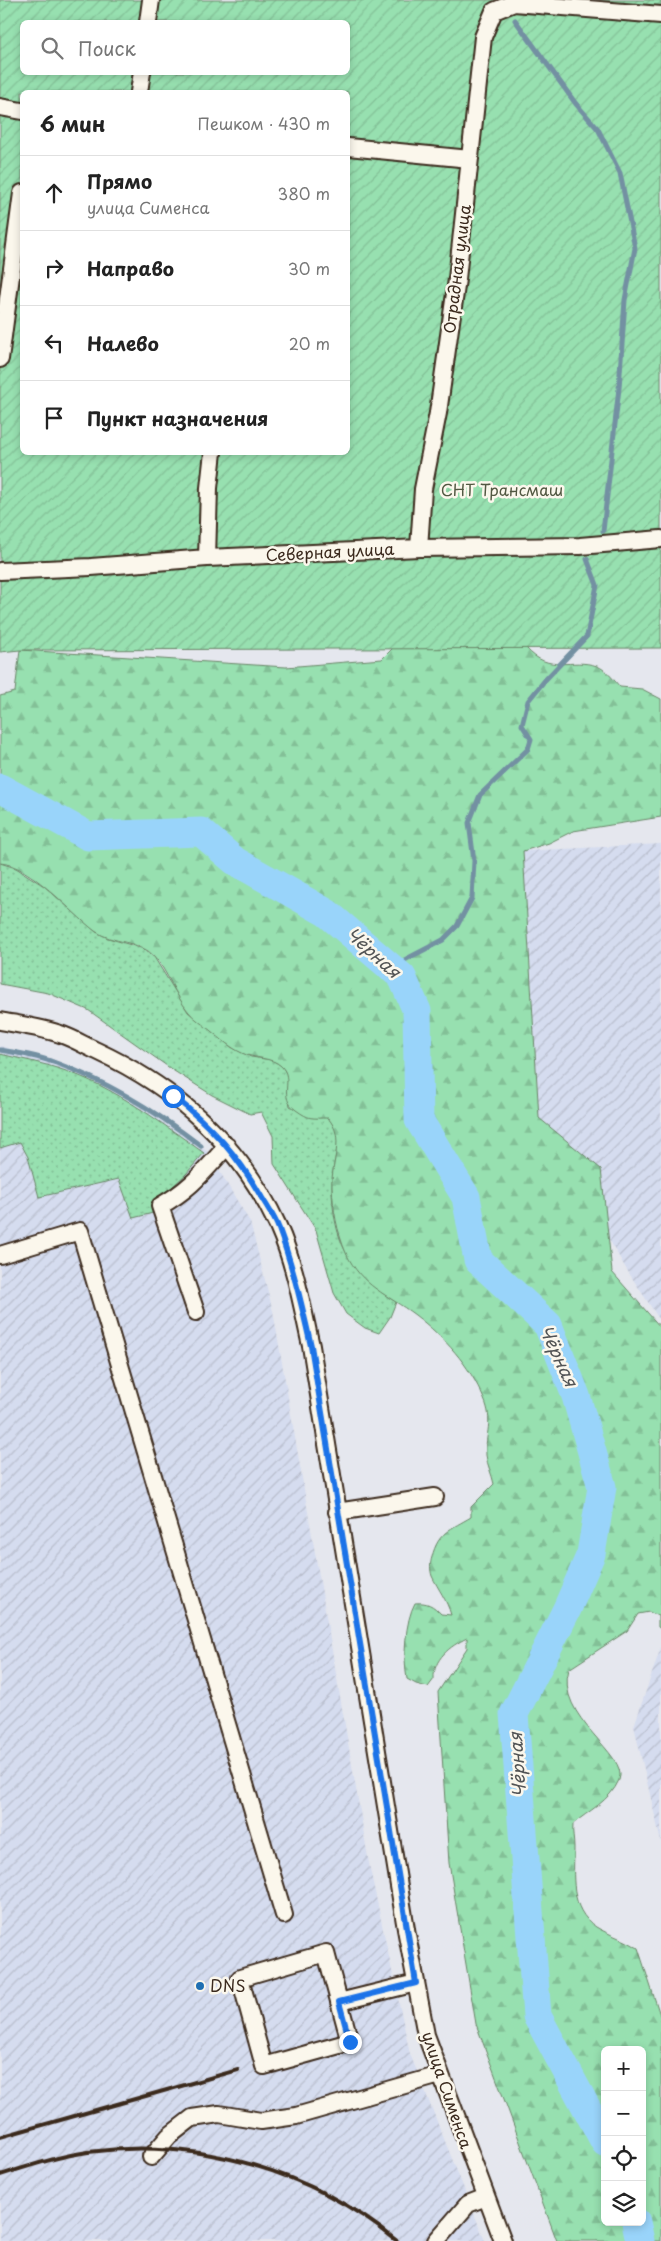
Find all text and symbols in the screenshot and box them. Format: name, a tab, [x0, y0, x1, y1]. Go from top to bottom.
search box	[20, 20, 350, 75]
icon: search	[38, 34, 66, 62]
text: Поиск	[78, 34, 136, 62]
text: 6 мин	[40, 107, 106, 139]
text: Пешком · 430 m	[198, 111, 330, 135]
text: Прямо	[87, 167, 152, 195]
icon: ahead	[40, 179, 68, 207]
text: 380 m	[278, 181, 330, 205]
text: улица Сименса	[87, 195, 210, 219]
street label: Отрадная улица	[436, 203, 476, 335]
icon: right	[40, 254, 68, 282]
text: Направо	[87, 254, 174, 282]
text: 30 m	[288, 256, 330, 280]
icon: left	[40, 329, 68, 357]
text: Налево	[87, 329, 159, 357]
text: 20 m	[289, 331, 330, 355]
icon: arrive	[40, 404, 68, 432]
text: Пункт назначения	[87, 404, 268, 432]
park label: СНТ Трансмаш	[441, 477, 563, 501]
street label: Северная улица	[265, 536, 395, 566]
water label: Чёрная	[341, 920, 408, 985]
route start	[162, 1085, 185, 1108]
water label: Чёрная	[533, 1320, 586, 1392]
water label: Чёрная	[501, 1730, 532, 1799]
place label: DNS	[210, 1973, 245, 1997]
marker: DNS	[194, 1980, 206, 1992]
street label: улица Сименса	[417, 2028, 479, 2152]
route end	[339, 2031, 362, 2054]
map controls	[601, 2046, 646, 2226]
button: +	[601, 2046, 646, 2091]
button: −	[601, 2091, 646, 2136]
button: locate	[601, 2136, 646, 2181]
button: layers	[601, 2181, 646, 2226]

